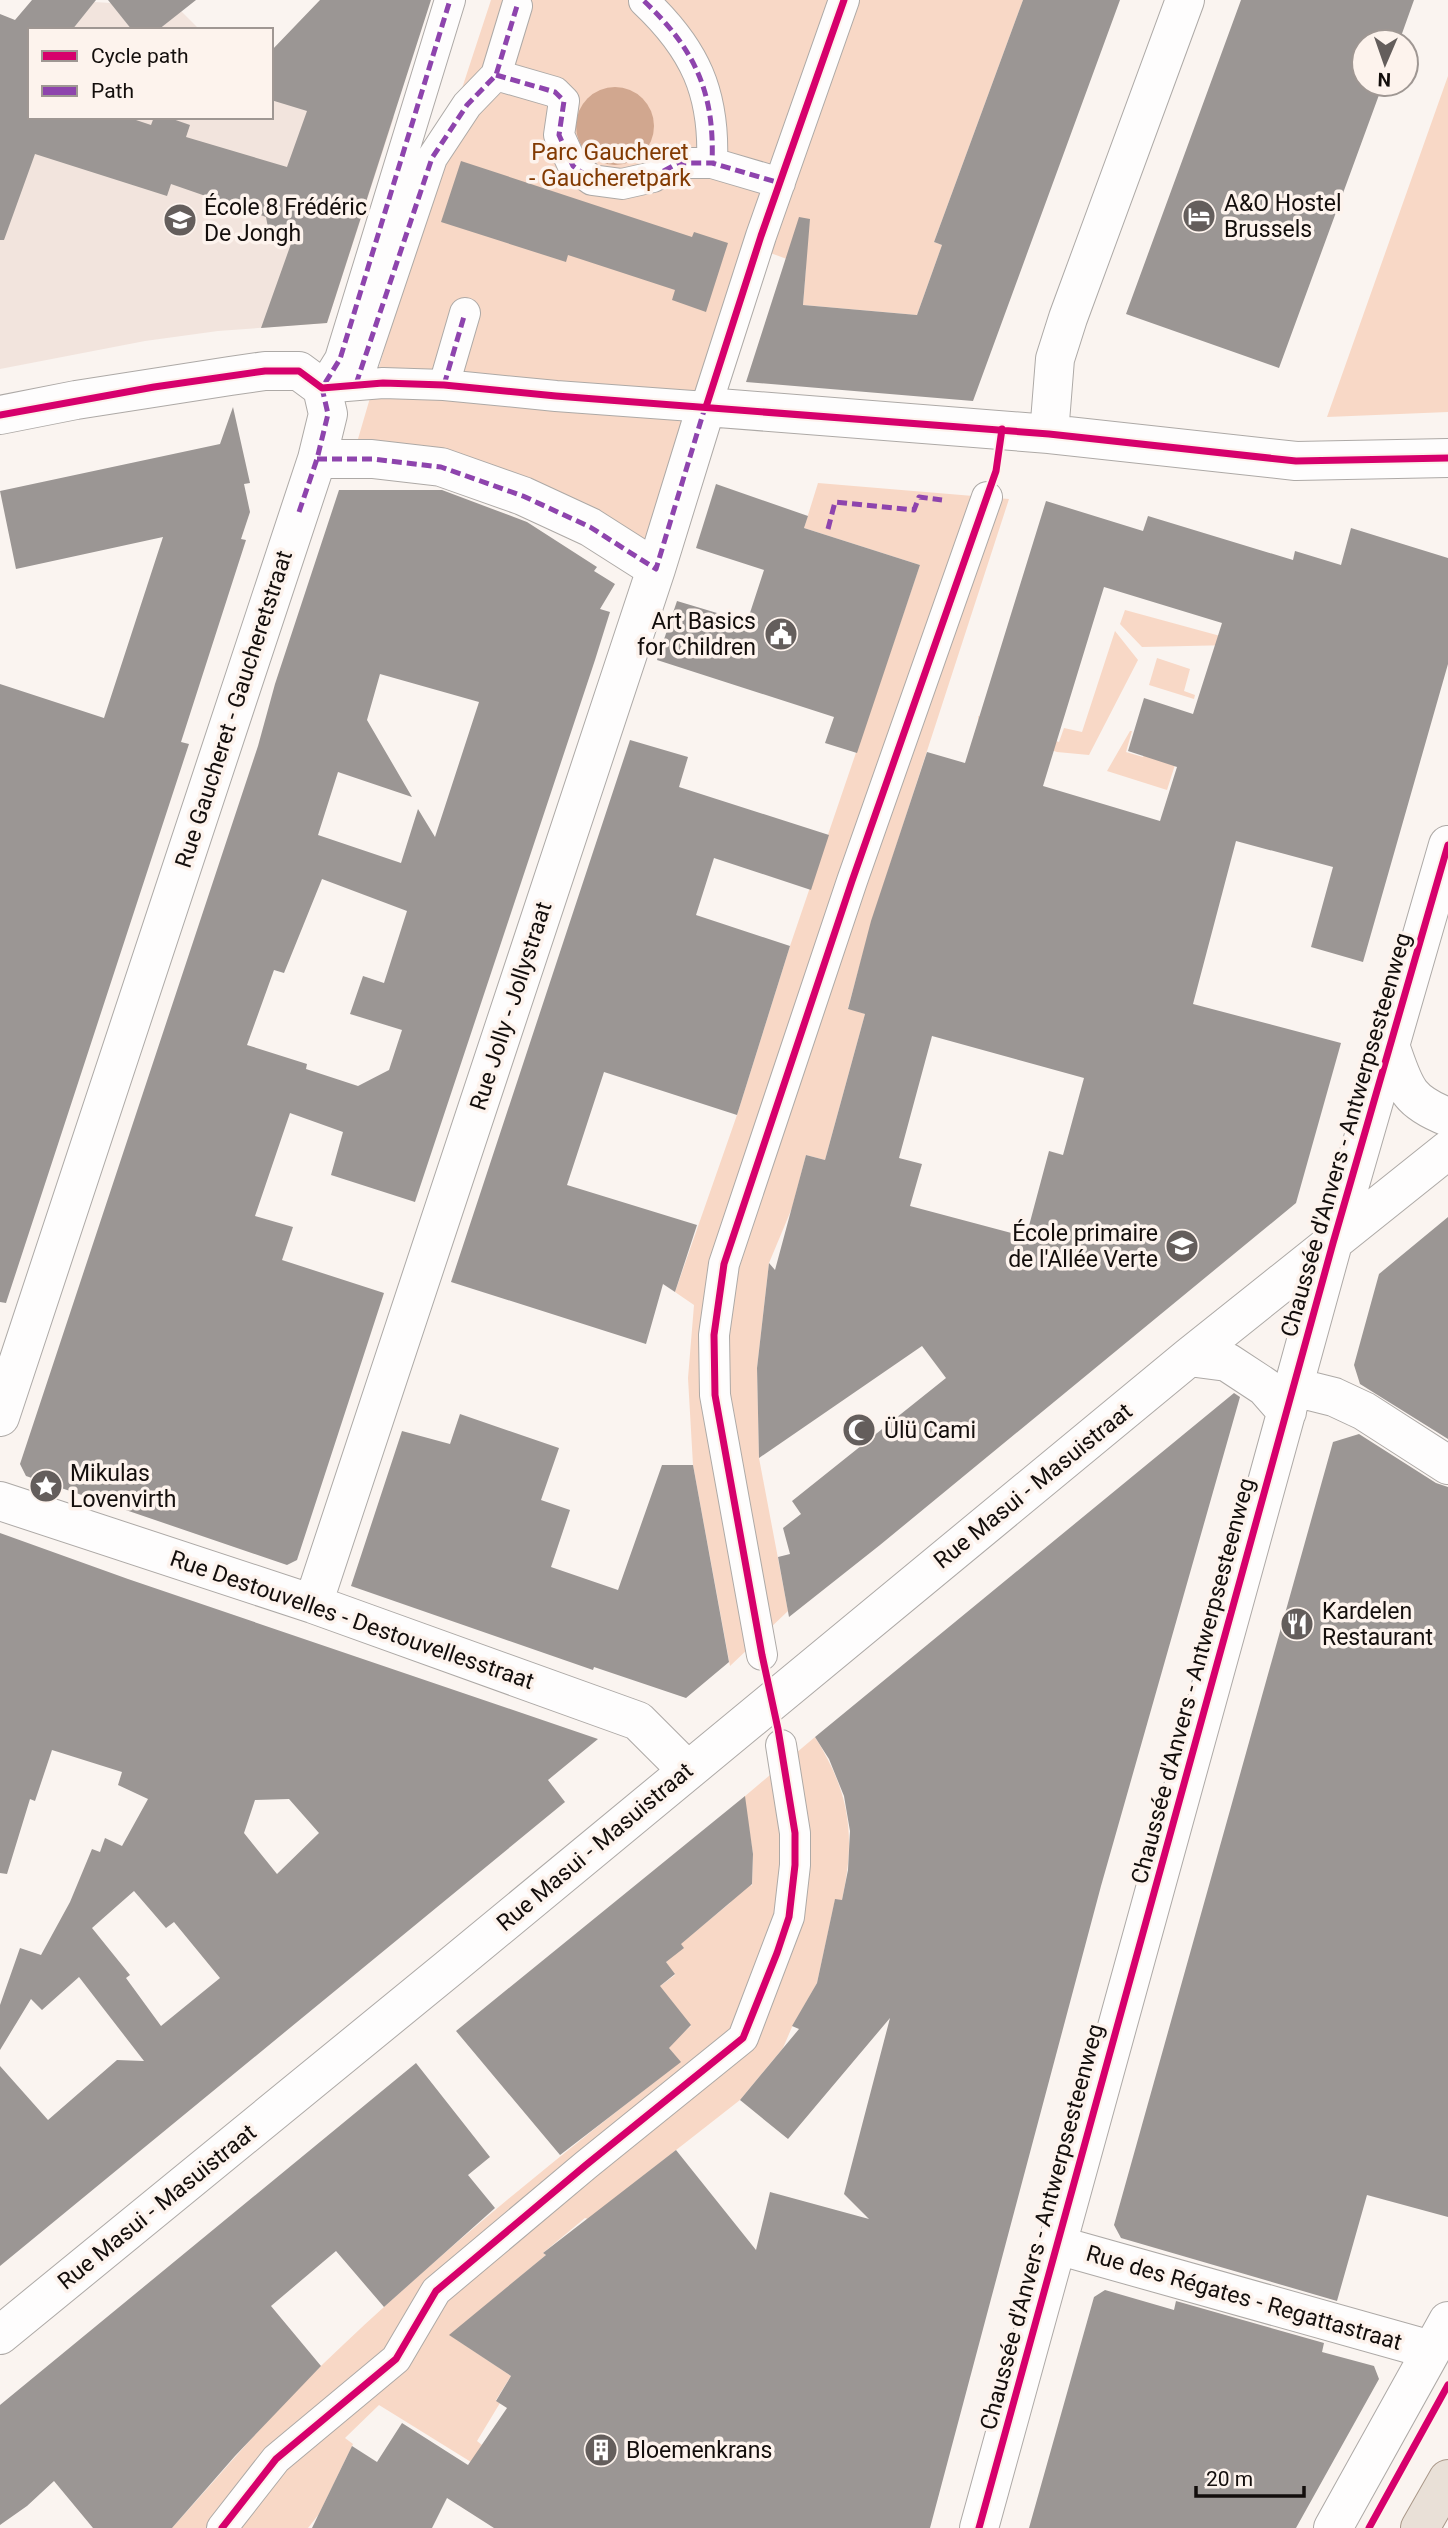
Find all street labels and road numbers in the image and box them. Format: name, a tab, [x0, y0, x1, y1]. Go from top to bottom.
street label: Rue Gaucheret - Gaucheretstraat	[170, 547, 298, 871]
street label: Rue Jolly - Jollystraat	[465, 898, 557, 1114]
street label: Chaussée d'Anvers - Antwerpsesteenweg	[1275, 930, 1417, 1340]
street label: Rue Masui - Masuistraat	[928, 1398, 1138, 1574]
street label: Chaussée d'Anvers - Antwerpsesteenweg	[1126, 1475, 1260, 1887]
street label: Rue Destouvelles - Destouvellesstraat	[166, 1545, 538, 1695]
street label: Rue Masui - Masuistraat	[492, 1757, 698, 1937]
street label: Chaussée d'Anvers - Antwerpsesteenweg	[975, 2021, 1109, 2433]
street label: Rue Masui - Masuistraat	[52, 2119, 262, 2295]
street label: Rue des Régates - Regattastraat	[1083, 2240, 1405, 2356]

